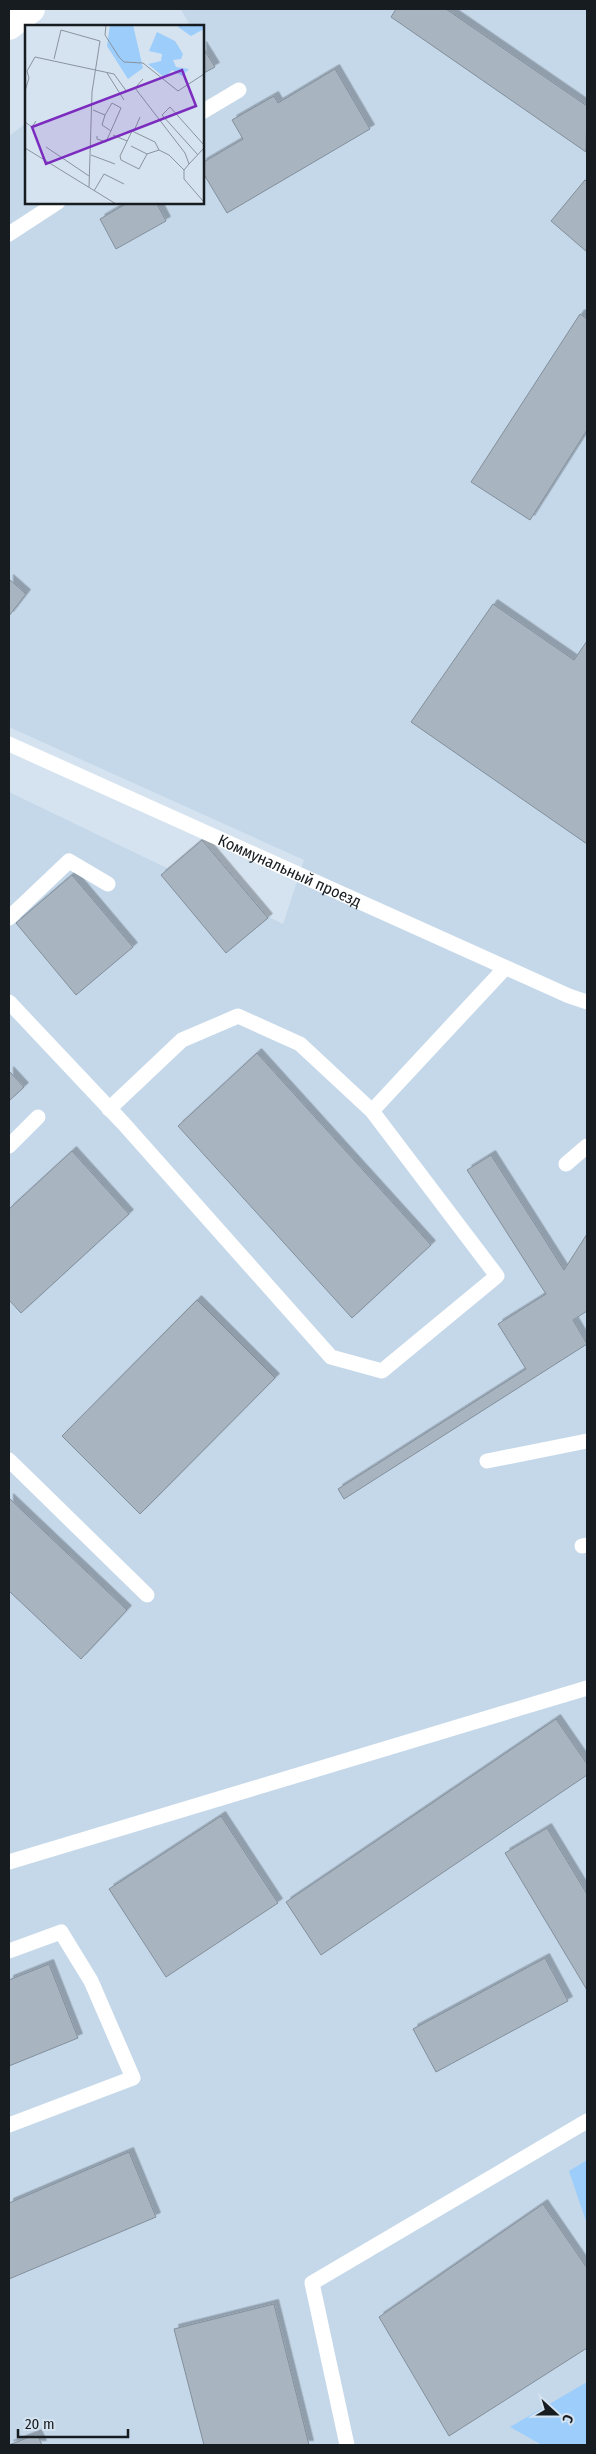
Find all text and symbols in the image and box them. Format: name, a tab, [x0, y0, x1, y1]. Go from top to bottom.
inset map	[25, 25, 204, 204]
street label: Коммунальный проезд	[215, 830, 364, 911]
north arrow	[531, 2389, 581, 2439]
scale bar	[18, 2406, 128, 2438]
text: С	[558, 2412, 577, 2426]
text: 20 m	[25, 2415, 55, 2433]

